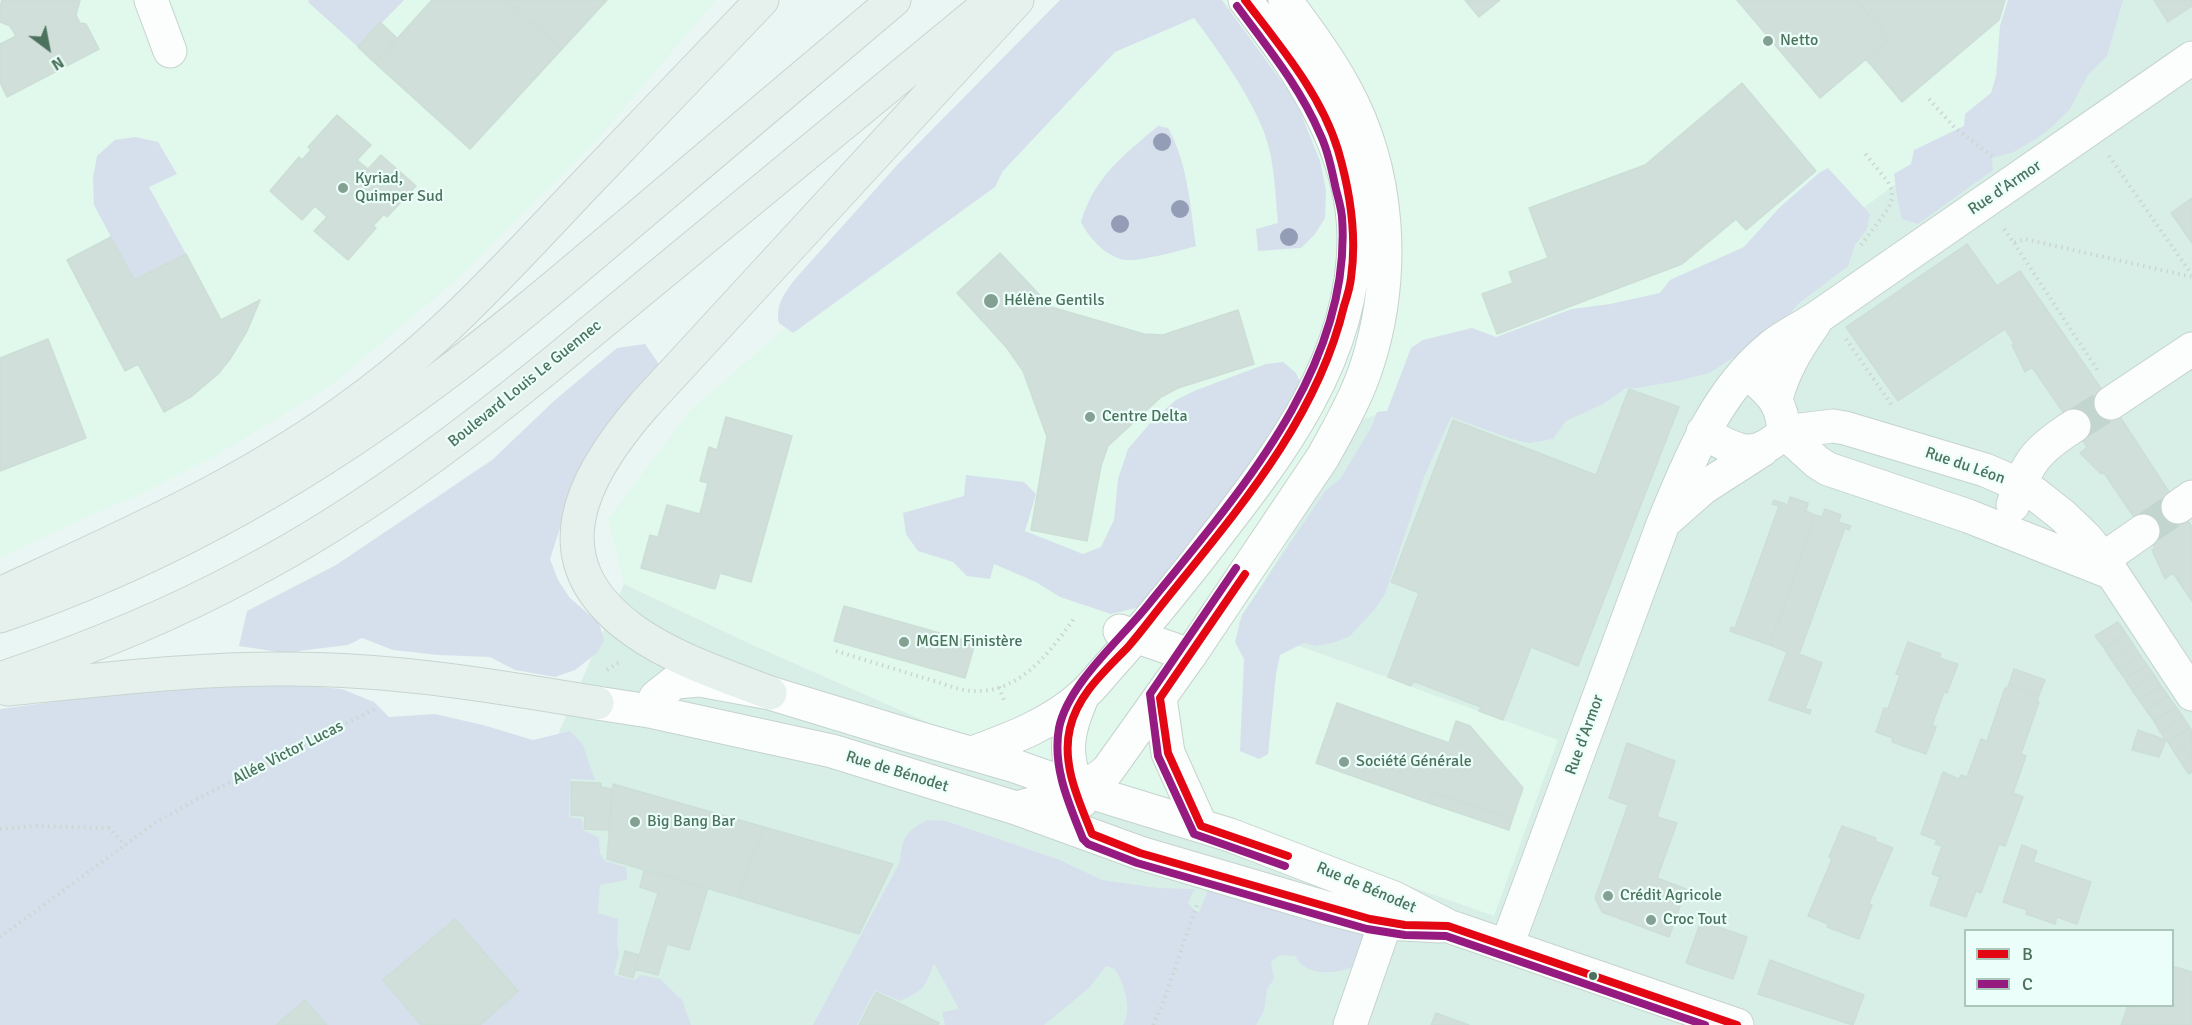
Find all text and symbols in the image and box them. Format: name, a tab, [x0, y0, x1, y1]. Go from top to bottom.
north arrow	[18, 18, 78, 78]
place label: Netto	[1780, 31, 1818, 51]
marker: Netto	[1761, 34, 1775, 48]
text: N	[48, 52, 68, 75]
street label: Rue d'Armor	[1965, 157, 2045, 219]
place label: Kyriad, Quimper Sud	[355, 169, 443, 207]
marker: Kyriad, Quimper Sud	[336, 181, 350, 195]
place label: Hélène Gentils	[1004, 291, 1104, 311]
marker: Hélène Gentils	[982, 292, 1000, 310]
street label: Boulevard Louis Le Guennec	[445, 316, 605, 452]
place label: Centre Delta	[1102, 407, 1188, 427]
marker: Centre Delta	[1083, 410, 1097, 424]
street label: Rue du Léon	[1923, 443, 2007, 489]
place label: MGEN Finistère	[916, 632, 1022, 652]
marker: MGEN Finistère	[897, 635, 911, 649]
street label: Rue d'Armor	[1562, 692, 1608, 778]
street label: Allée Victor Lucas	[229, 717, 347, 789]
street label: Rue de Bénodet	[843, 747, 951, 797]
place label: Société Générale	[1356, 752, 1472, 772]
marker: Société Générale	[1337, 755, 1351, 769]
place label: Big Bang Bar	[647, 812, 735, 832]
marker: Big Bang Bar	[628, 815, 642, 829]
street label: Rue de Bénodet	[1313, 858, 1419, 918]
place label: Crédit Agricole	[1620, 886, 1722, 906]
marker: Crédit Agricole	[1601, 889, 1615, 903]
place label: Croc Tout	[1663, 910, 1727, 930]
marker: Croc Tout	[1644, 913, 1658, 927]
legend	[1964, 929, 2174, 1007]
text: B	[2022, 943, 2033, 965]
unlabelled marker	[1587, 970, 1599, 982]
text: C	[2022, 973, 2033, 995]

